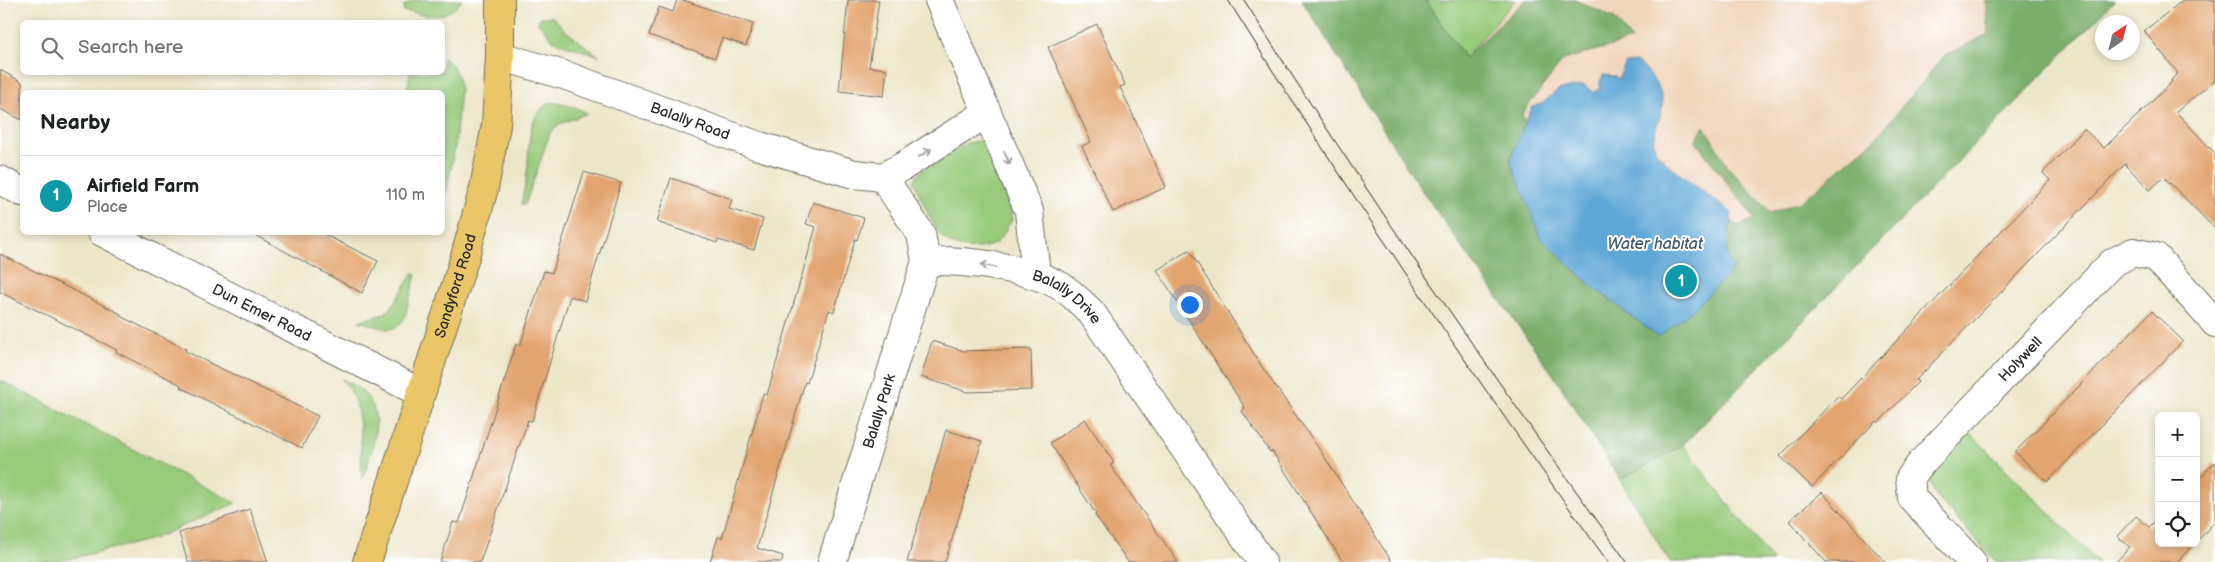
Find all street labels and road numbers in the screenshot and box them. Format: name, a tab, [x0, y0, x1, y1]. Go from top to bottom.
street label: Balally Road	[648, 98, 733, 144]
street label: Sandyford Road	[430, 232, 480, 340]
street label: Balally Drive	[1030, 265, 1106, 327]
street label: Dun Emer Road	[209, 280, 315, 346]
street label: Holywell	[1994, 333, 2046, 386]
street label: Balally Park	[859, 371, 900, 451]

